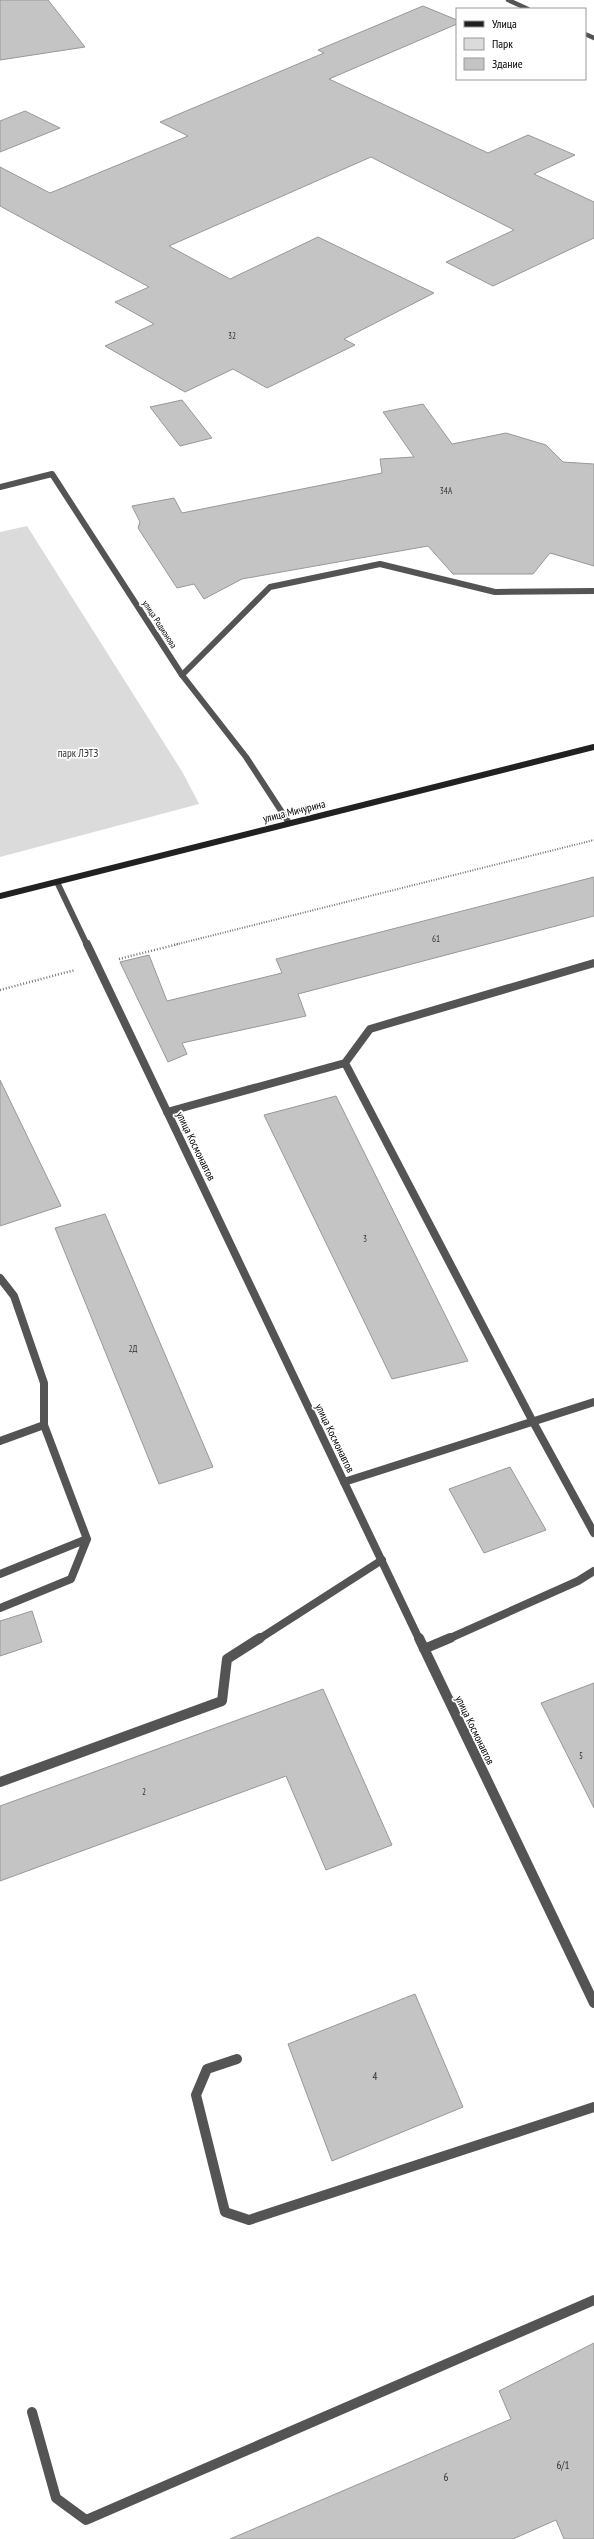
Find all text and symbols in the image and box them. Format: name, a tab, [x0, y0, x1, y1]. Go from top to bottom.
legend	[456, 8, 586, 80]
text: Улица	[492, 16, 517, 31]
text: Парк	[492, 36, 513, 51]
text: Здание	[492, 56, 523, 71]
house number: 32	[228, 330, 236, 341]
house number: 34А	[440, 485, 453, 496]
street label: улица Родионова	[140, 598, 180, 650]
park label: парк ЛЭТЗ	[58, 746, 98, 760]
street label: улица Мичурина	[261, 796, 327, 826]
house number: 61	[432, 933, 440, 944]
street label: улица Космонавтов	[173, 1109, 219, 1183]
house number: 3	[363, 1233, 367, 1244]
house number: 2Д	[129, 1343, 138, 1354]
street label: улица Космонавтов	[312, 1401, 358, 1475]
street label: улица Космонавтов	[452, 1693, 498, 1767]
house number: 5	[579, 1750, 583, 1761]
house number: 2	[142, 1786, 146, 1797]
house number: 4	[373, 2069, 378, 2083]
house number: 6/1	[556, 2458, 570, 2472]
house number: 6	[444, 2470, 449, 2484]

